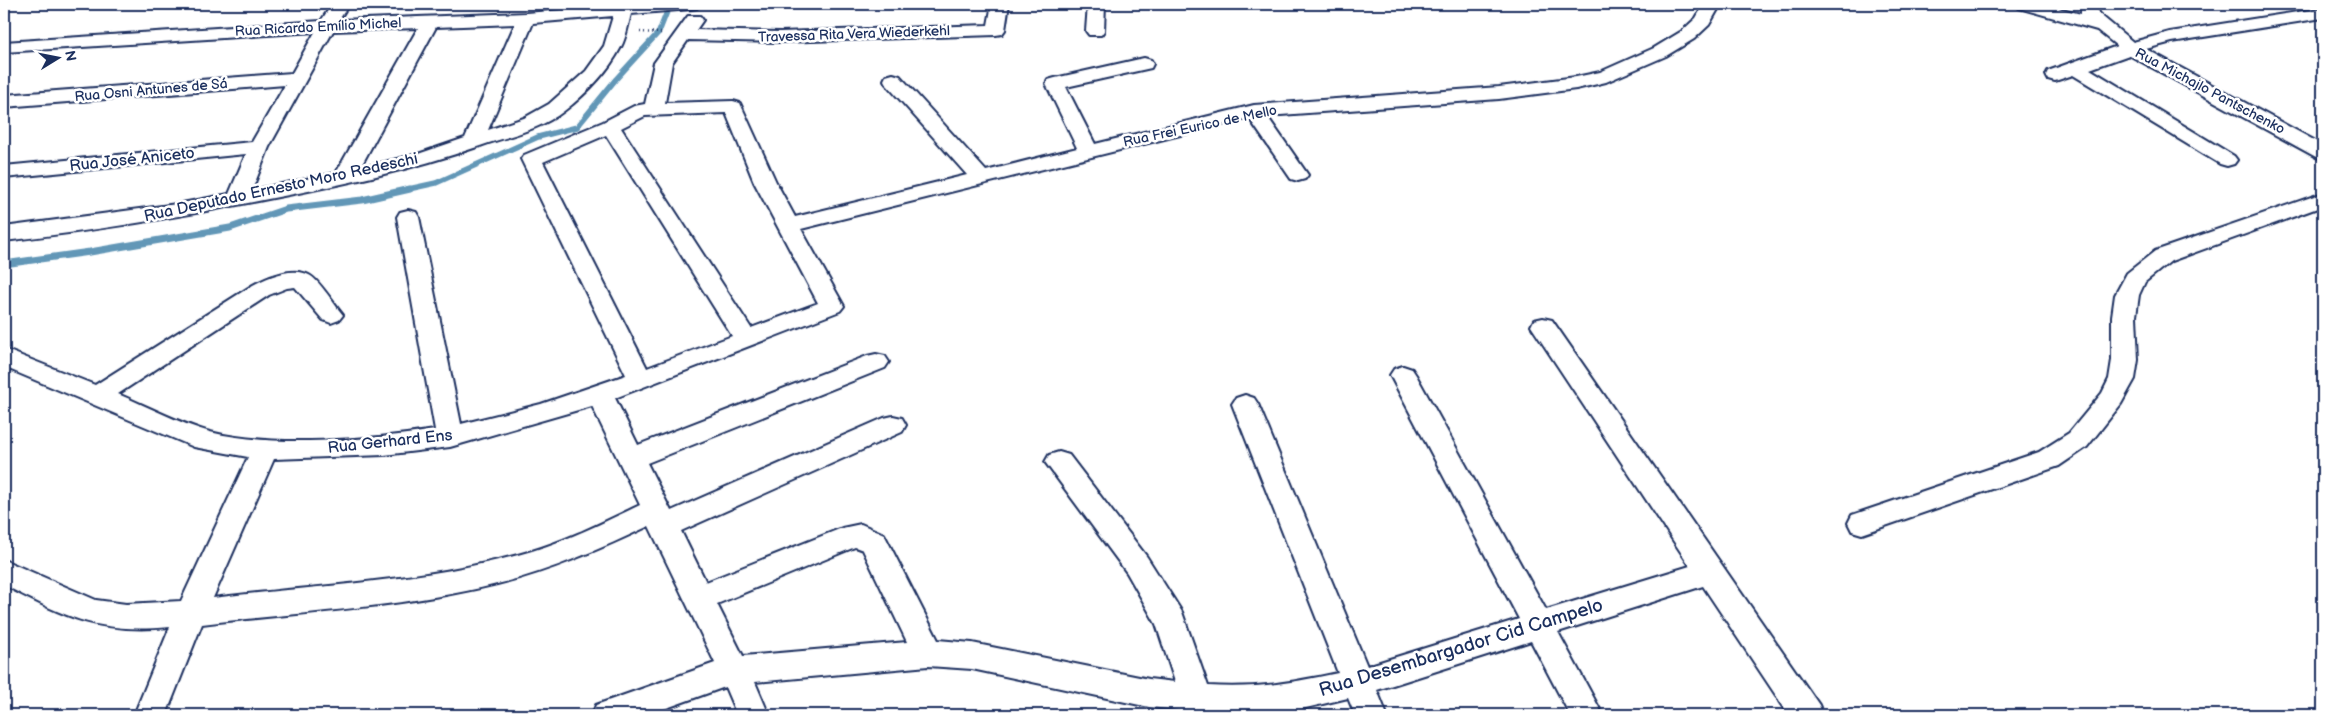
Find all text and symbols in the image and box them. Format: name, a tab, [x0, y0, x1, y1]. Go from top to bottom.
street label: Rua Ricardo Emílio Michel	[234, 14, 402, 40]
street label: Travessa Rita Vera Wiederkehl	[758, 22, 950, 46]
north arrow	[32, 32, 82, 82]
street label: Rua Michajlo Pantschenko	[2132, 44, 2288, 138]
text: N	[61, 49, 80, 62]
street label: Rua Osni Antunes de Sá	[74, 75, 228, 105]
street label: Rua Frei Eurico de Mello	[1122, 101, 1278, 151]
street label: Rua José Aniceto	[68, 144, 196, 176]
street label: Rua Deputado Ernesto Moro Redeschi	[142, 150, 420, 226]
street label: Rua Gerhard Ens	[327, 426, 453, 458]
street label: Rua Desembargador Cid Campelo	[1316, 594, 1606, 702]

